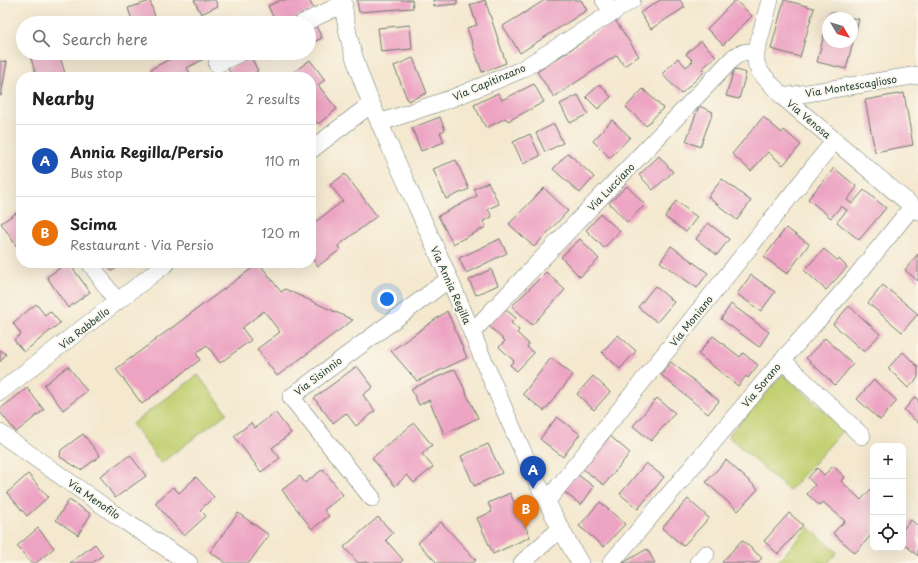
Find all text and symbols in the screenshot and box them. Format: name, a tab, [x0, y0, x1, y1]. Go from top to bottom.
north arrow	[822, 12, 858, 48]
search box	[16, 16, 316, 60]
icon: search	[30, 27, 52, 49]
text: Search here	[62, 27, 148, 50]
street label: Via Capitinzano	[450, 59, 528, 104]
street label: Via Montescaglioso	[804, 71, 898, 100]
text: Nearby	[32, 85, 94, 111]
text: 2 results	[246, 89, 300, 108]
street label: Via Venosa	[784, 96, 835, 142]
text: Annia Regilla/Persio	[70, 140, 223, 163]
text: A	[40, 151, 50, 170]
text: 110 m	[265, 151, 300, 170]
street label: Via Lucciano	[584, 159, 638, 214]
text: Bus stop	[70, 163, 123, 182]
text: Scima	[70, 212, 117, 235]
text: B	[41, 223, 49, 242]
text: 120 m	[261, 223, 300, 242]
text: Restaurant · Via Persio	[70, 235, 214, 254]
street label: Via Annia Regilla	[428, 243, 476, 327]
your location	[377, 289, 397, 309]
street label: Via Moniano	[665, 292, 716, 349]
street label: Via Rabbello	[55, 303, 112, 352]
street label: Via Sisinnio	[291, 352, 345, 399]
street label: Via Sorano	[738, 359, 784, 410]
map controls	[870, 443, 906, 551]
button: +	[870, 443, 906, 479]
pin: A	[520, 456, 546, 489]
street label: Via Menofilo	[65, 475, 124, 522]
button: −	[870, 479, 906, 515]
pin: B	[513, 495, 539, 528]
button: locate	[870, 515, 906, 551]

